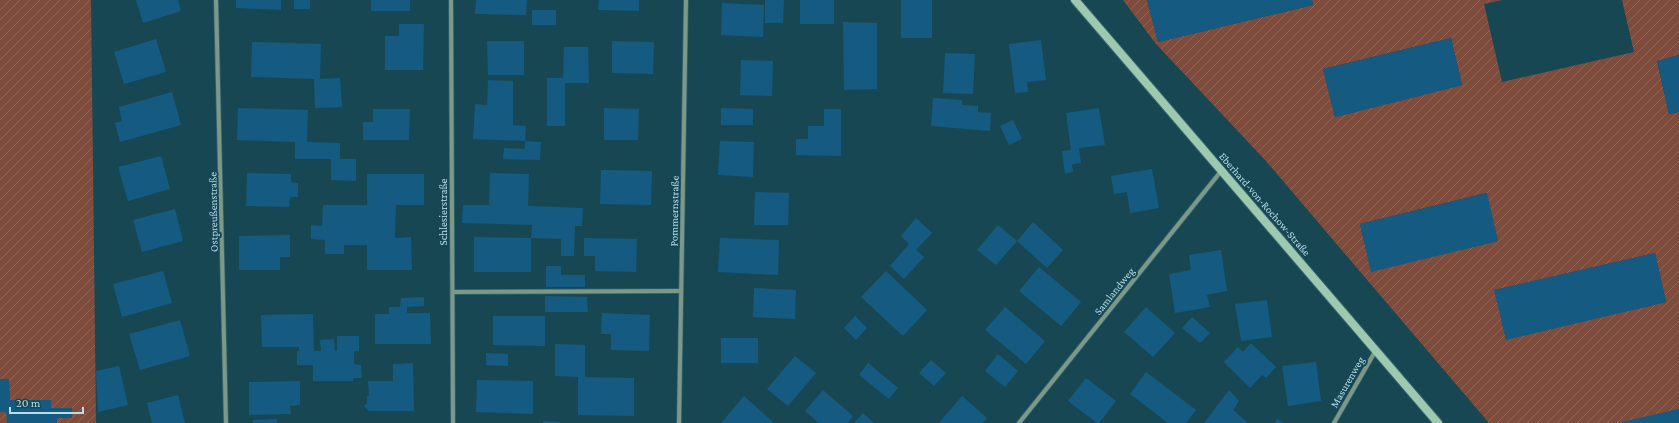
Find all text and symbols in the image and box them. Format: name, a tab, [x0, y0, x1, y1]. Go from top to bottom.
street label: Eberhard-von-Rochow-Straße	[1217, 150, 1313, 258]
street label: Ostpreußenstraße	[206, 172, 221, 252]
street label: Pommernstraße	[667, 175, 681, 247]
street label: Schlesierstraße	[437, 178, 449, 245]
street label: Samlandweg	[1091, 265, 1138, 318]
street label: Masurenweg	[1328, 354, 1368, 410]
scale bar	[10, 389, 83, 415]
text: 20 m	[16, 396, 41, 410]

